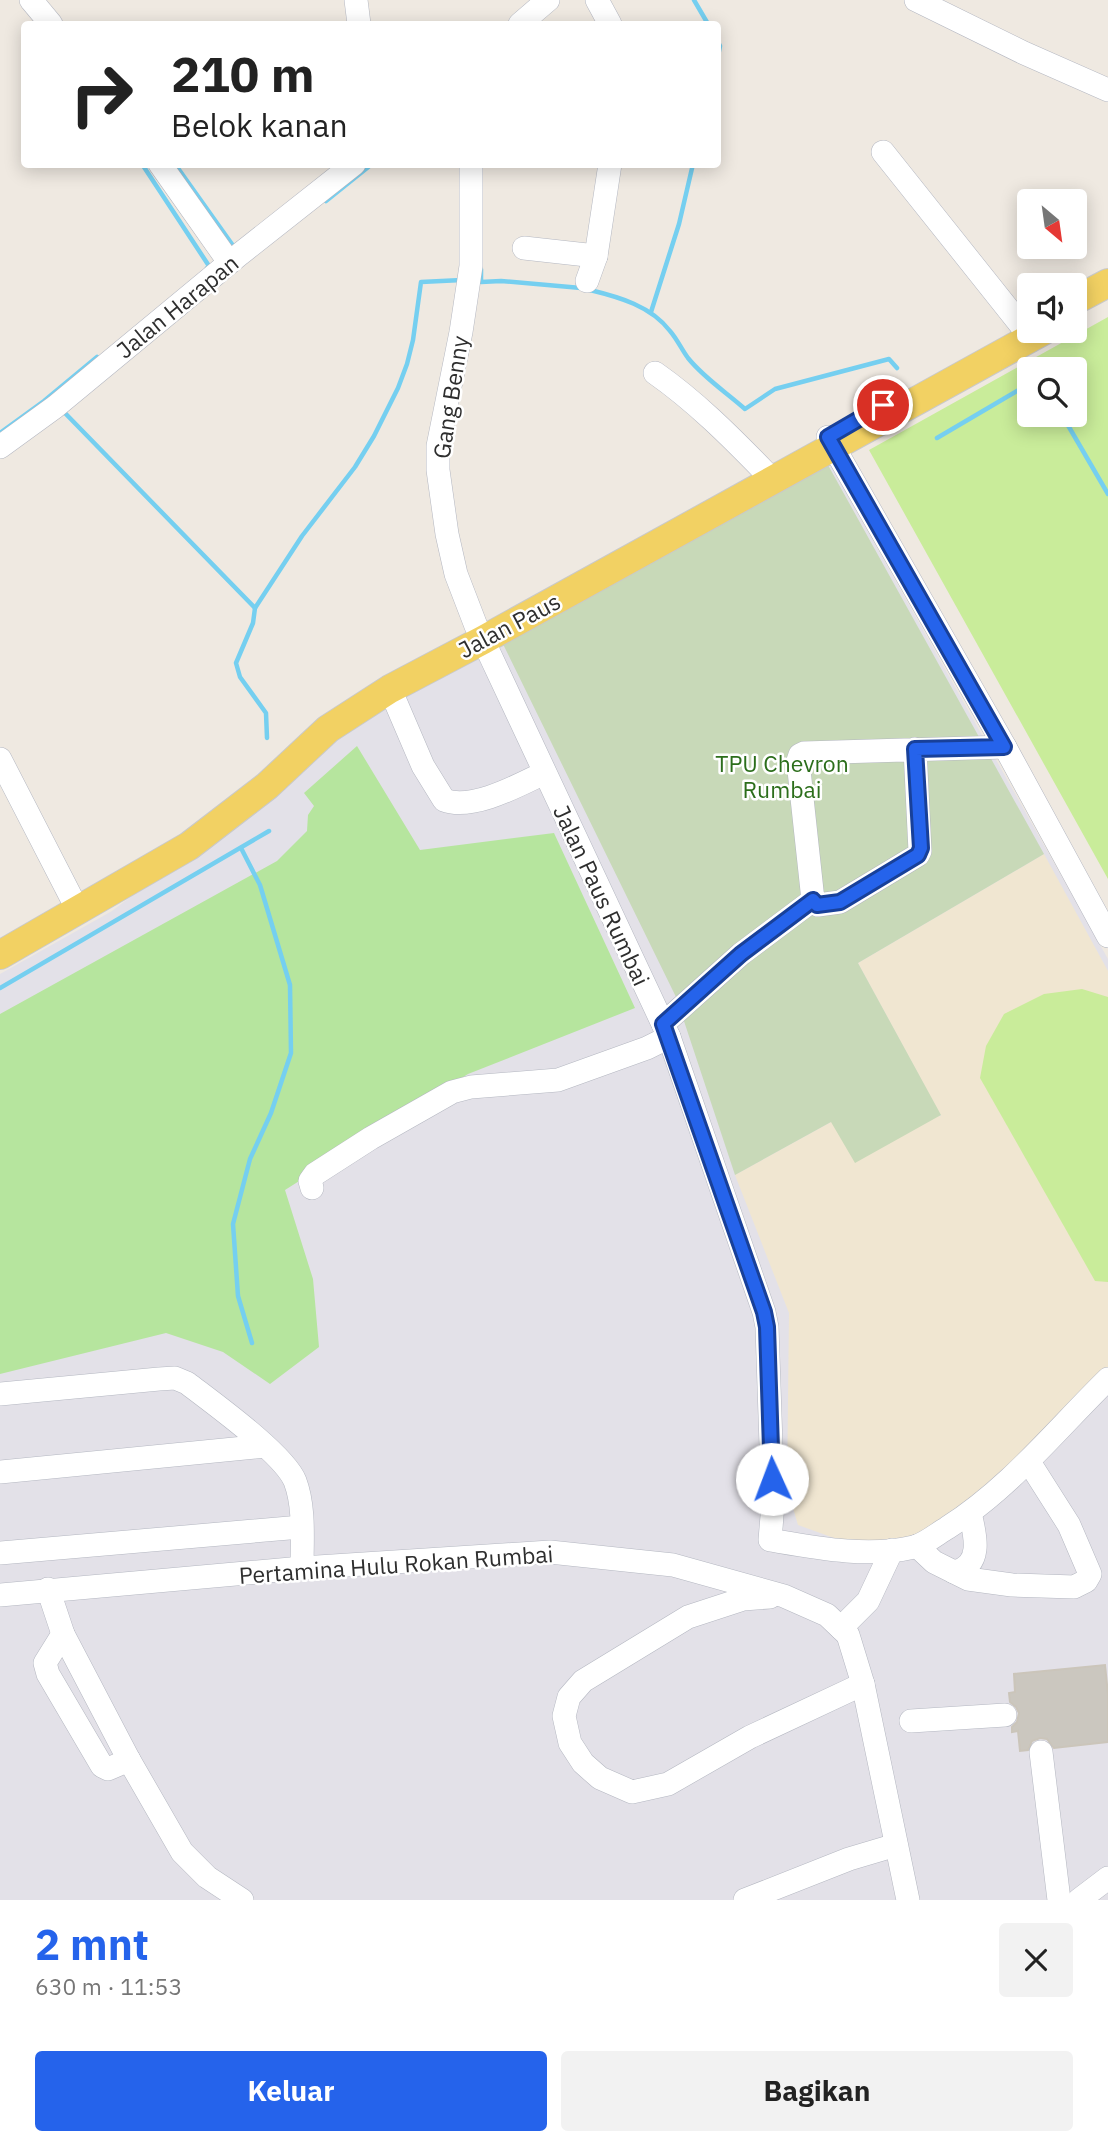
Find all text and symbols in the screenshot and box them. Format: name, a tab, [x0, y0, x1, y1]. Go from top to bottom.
text: 210 m	[171, 42, 315, 105]
icon: right	[56, 49, 147, 140]
text: Belok kanan	[171, 104, 348, 146]
north arrow	[1017, 189, 1087, 259]
map controls	[1017, 189, 1087, 427]
street label: Jalan Harapan	[110, 247, 244, 365]
button: sound	[1017, 273, 1087, 343]
street label: Gang Benny	[425, 333, 475, 461]
button: search	[1017, 357, 1087, 427]
pin	[853, 375, 913, 435]
icon: arrive	[864, 386, 902, 424]
street label: Jalan Paus	[453, 586, 565, 664]
park label: TPU Chevron Rumbai	[715, 748, 849, 804]
street label: Jalan Paus Rumbai	[547, 800, 657, 990]
position arrow	[735, 1442, 809, 1516]
street label: Pertamina Hulu Rokan Rumbai	[238, 1538, 554, 1590]
text: 2 mnt	[35, 1917, 149, 1972]
button: close	[999, 1923, 1073, 1997]
text: 630 m · 11:53	[35, 1971, 182, 2001]
button: Keluar	[35, 2051, 547, 2131]
button: Bagikan	[561, 2051, 1073, 2131]

